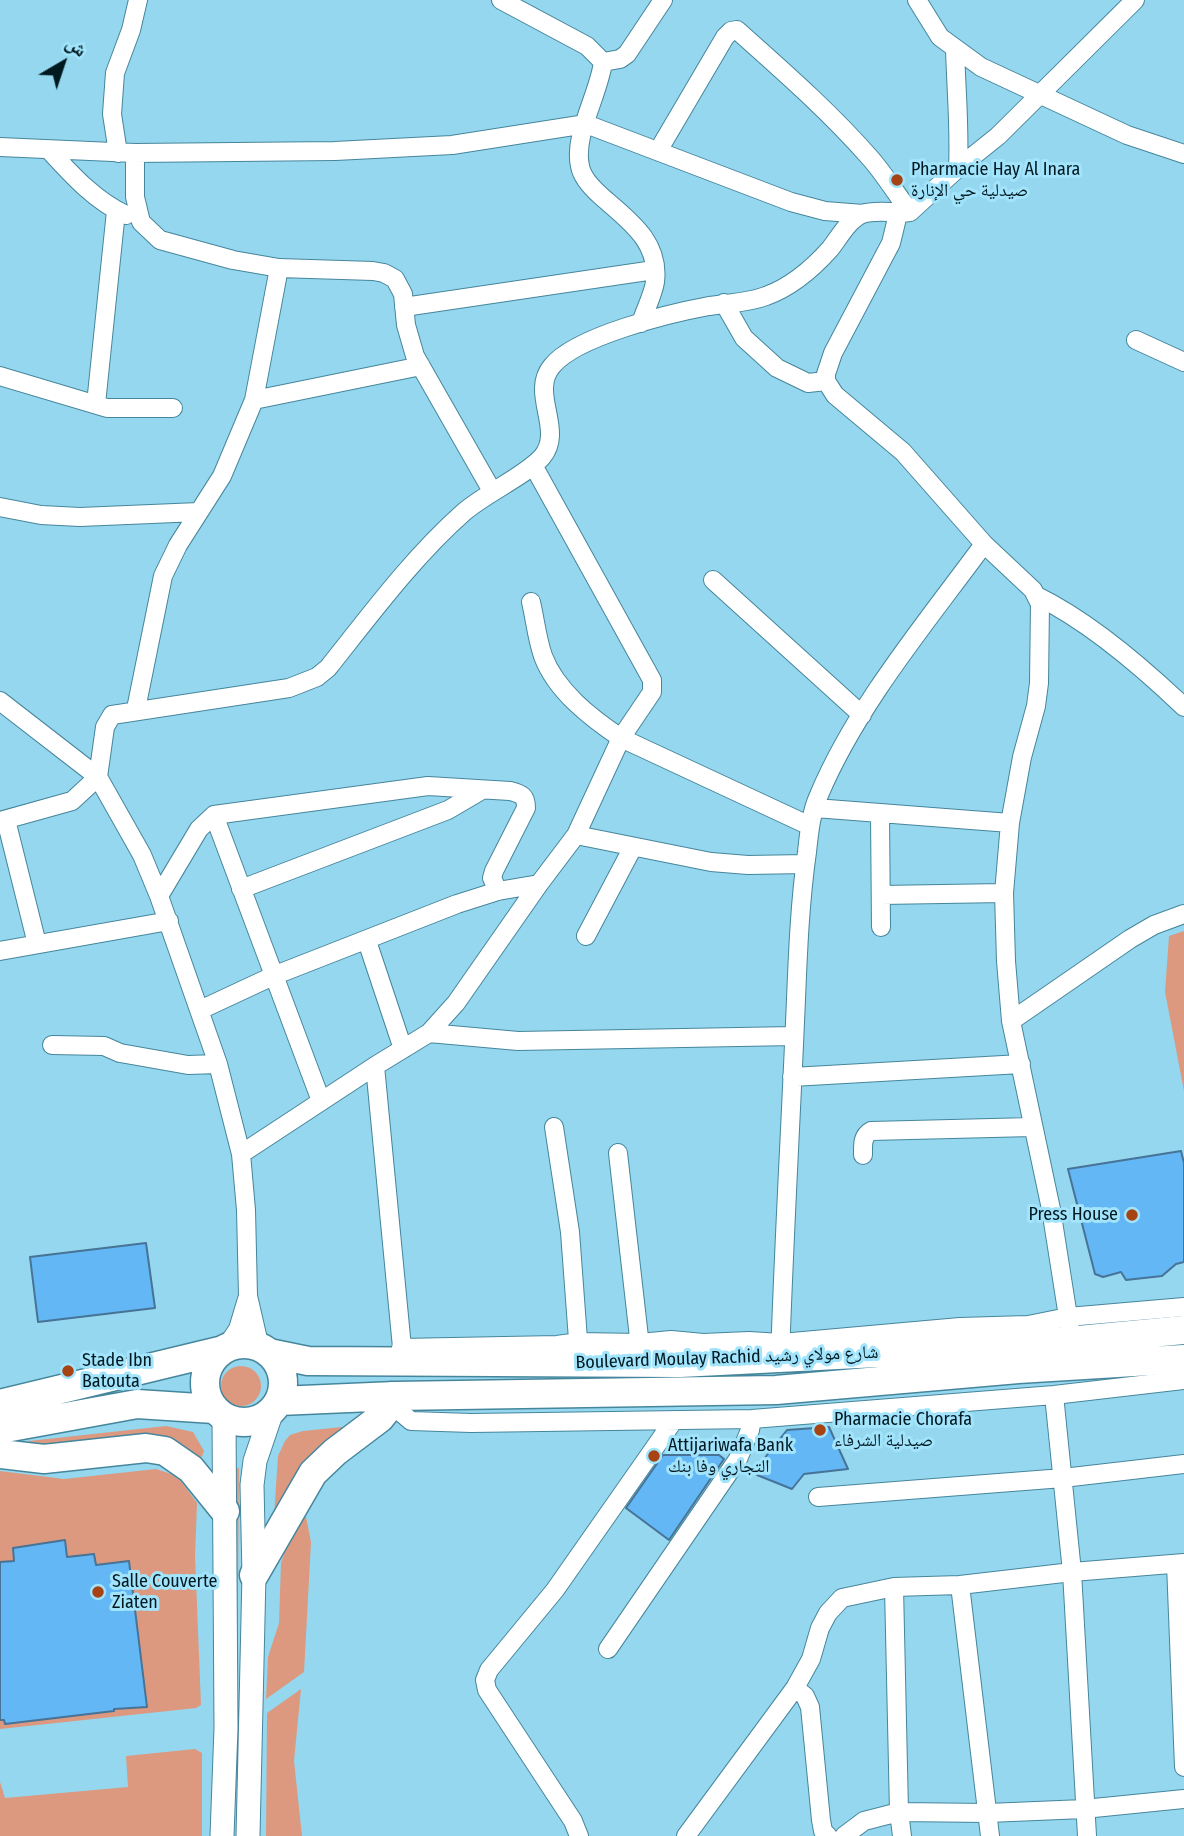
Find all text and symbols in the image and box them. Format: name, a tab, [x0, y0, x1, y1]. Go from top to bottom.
north arrow	[28, 28, 98, 98]
text: ش	[61, 31, 92, 62]
place label: Pharmacie Hay Al Inara صيدلية حي الإنارة	[911, 159, 1080, 202]
marker: Pharmacie Hay Al Inara صيدلية حي الإنارة	[889, 172, 905, 188]
place label: Press House	[1028, 1204, 1118, 1226]
marker: Press House	[1124, 1207, 1140, 1223]
street label: Boulevard Moulay Rachid شارع مولاي رشيد	[575, 1342, 879, 1374]
place label: Stade Ibn Batouta	[82, 1350, 152, 1392]
marker: Stade Ibn Batouta	[60, 1363, 76, 1379]
place label: Pharmacie Chorafa صيدلية الشرفاء	[834, 1409, 972, 1452]
marker: Pharmacie Chorafa صيدلية الشرفاء	[812, 1422, 828, 1438]
place label: Attijariwafa Bank التجاري وفا بنك	[668, 1435, 793, 1478]
marker: Attijariwafa Bank التجاري وفا بنك	[646, 1448, 662, 1464]
place label: Salle Couverte Ziaten	[112, 1571, 217, 1614]
marker: Salle Couverte Ziaten	[90, 1584, 106, 1600]

